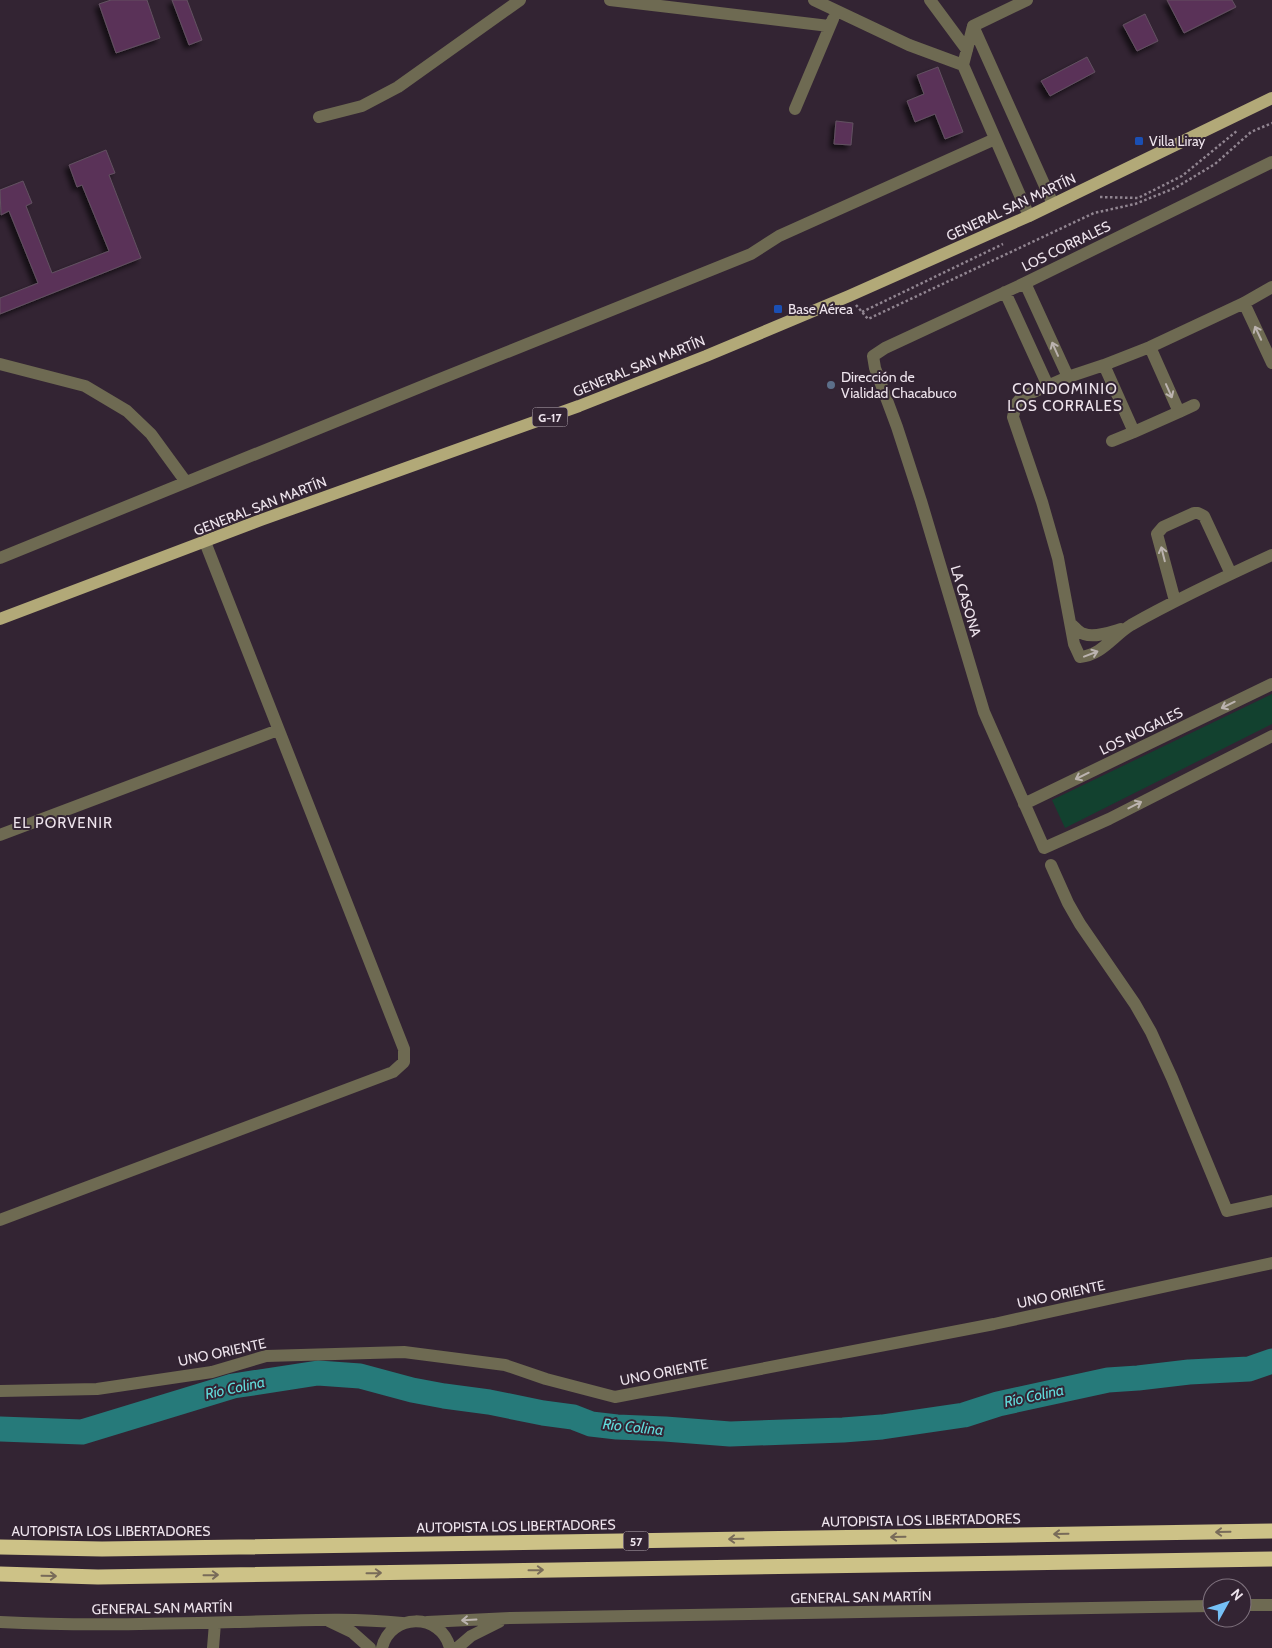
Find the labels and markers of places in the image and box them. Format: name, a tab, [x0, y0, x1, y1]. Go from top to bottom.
place label: Villa Liray	[1149, 132, 1205, 150]
marker: Villa Liray	[1133, 135, 1145, 147]
place label: Base Aérea	[788, 300, 853, 318]
marker: Base Aérea	[772, 303, 784, 315]
place label: Dirección de Vialidad Chacabuco	[841, 368, 957, 402]
marker: Dirección de Vialidad Chacabuco	[825, 379, 837, 391]

